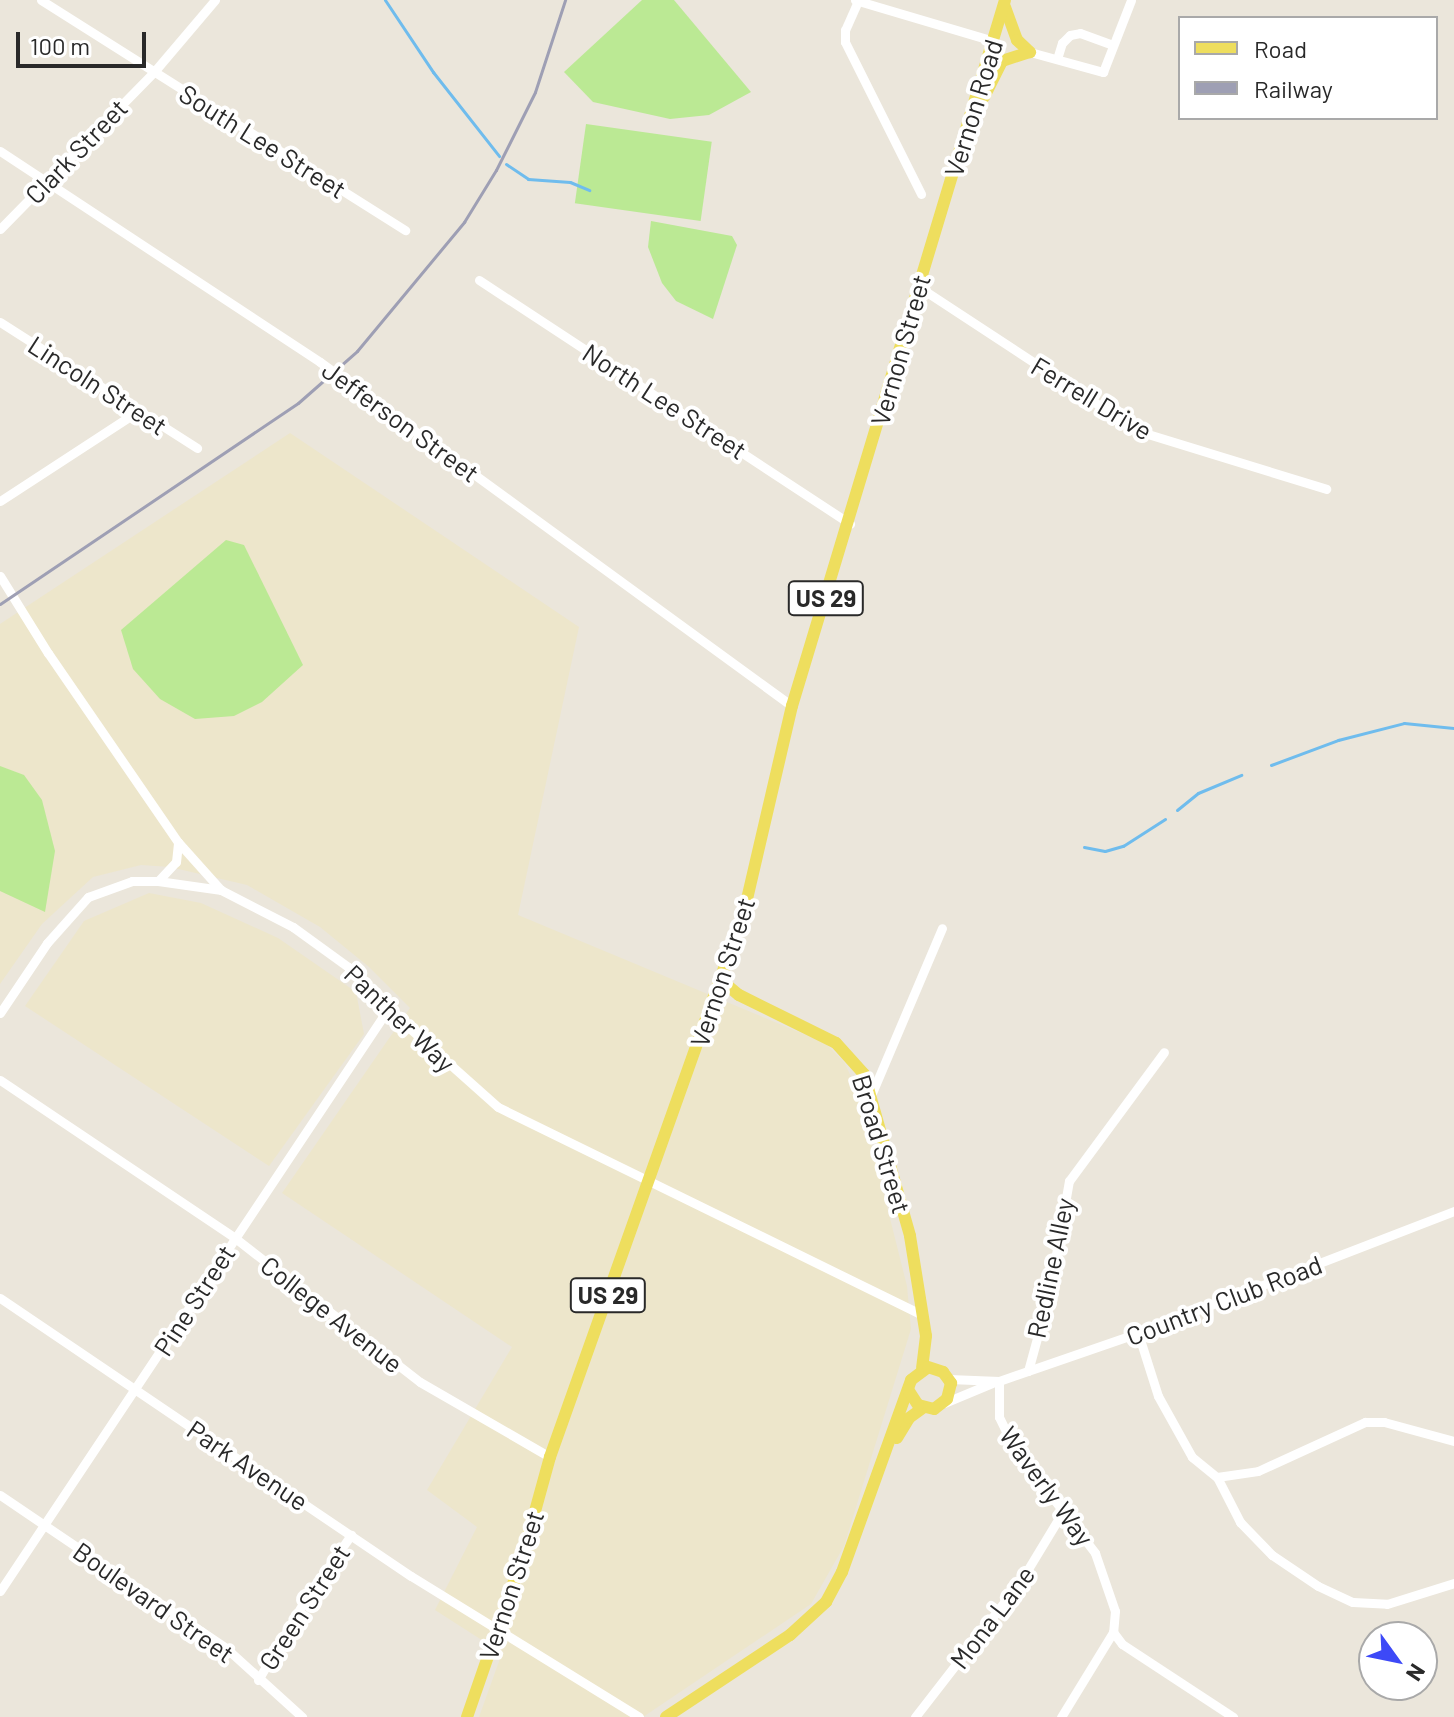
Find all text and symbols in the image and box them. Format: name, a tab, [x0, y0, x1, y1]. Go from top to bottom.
scale bar	[20, 16, 150, 66]
legend	[1178, 16, 1438, 120]
text: 100 m	[30, 31, 90, 60]
text: Road	[1254, 34, 1307, 63]
street label: Vernon Road	[937, 36, 1009, 180]
text: Railway	[1254, 74, 1333, 103]
street label: South Lee Street	[174, 77, 352, 205]
street label: Clark Street	[18, 92, 134, 210]
street label: Vernon Street	[864, 271, 936, 429]
street label: Lincoln Street	[23, 329, 173, 441]
street label: North Lee Street	[577, 336, 753, 466]
street label: Ferrell Drive	[1026, 350, 1158, 446]
street label: Jefferson Street	[317, 354, 485, 488]
road number: US 29	[786, 578, 866, 618]
street label: Vernon Street	[683, 893, 761, 1051]
street label: Panther Way	[338, 958, 462, 1078]
street label: Broad Street	[846, 1071, 918, 1217]
street label: Redline Alley	[1020, 1195, 1080, 1341]
street label: Pine Street	[147, 1239, 241, 1361]
street label: Country Club Road	[1122, 1248, 1326, 1352]
street label: College Avenue	[255, 1249, 409, 1379]
road number: US 29	[568, 1275, 648, 1315]
street label: Park Avenue	[182, 1413, 314, 1517]
street label: Waverly Way	[993, 1420, 1101, 1552]
street label: Vernon Street	[472, 1506, 550, 1664]
street label: Boulevard Street	[68, 1535, 240, 1669]
street label: Green Street	[252, 1538, 356, 1676]
street label: Mona Lane	[943, 1559, 1041, 1675]
north arrow	[1358, 1621, 1438, 1701]
text: N	[1402, 1660, 1431, 1686]

